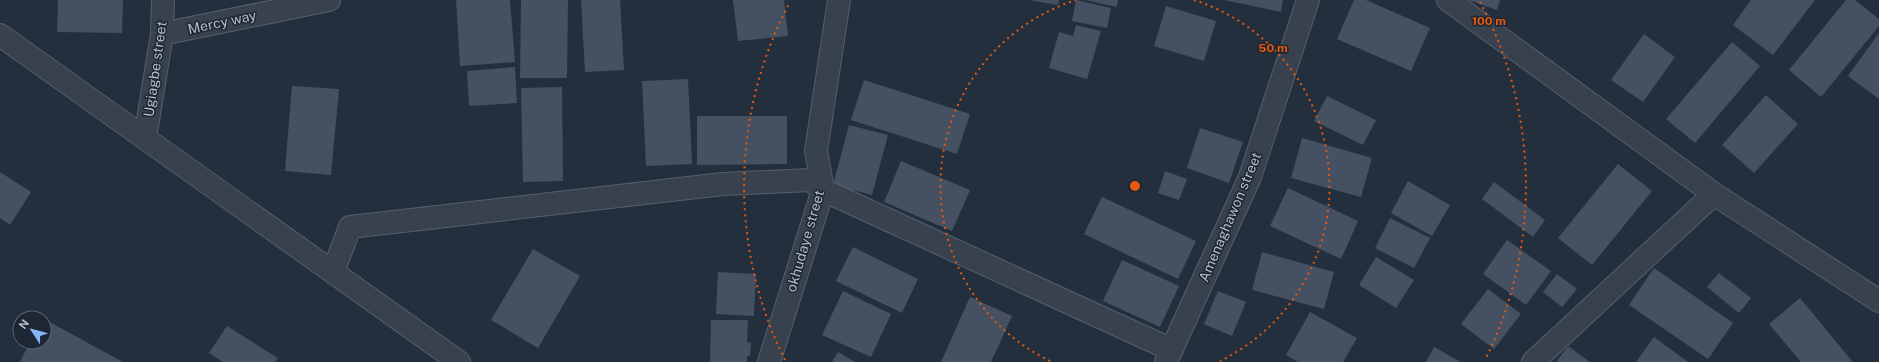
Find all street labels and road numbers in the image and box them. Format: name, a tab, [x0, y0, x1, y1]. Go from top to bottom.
street label: Mercy way	[186, 7, 258, 37]
street label: Ugiagbe street	[140, 20, 170, 118]
street label: Amenaghawon street	[1195, 150, 1265, 284]
street label: okhudaye street	[783, 188, 827, 294]

